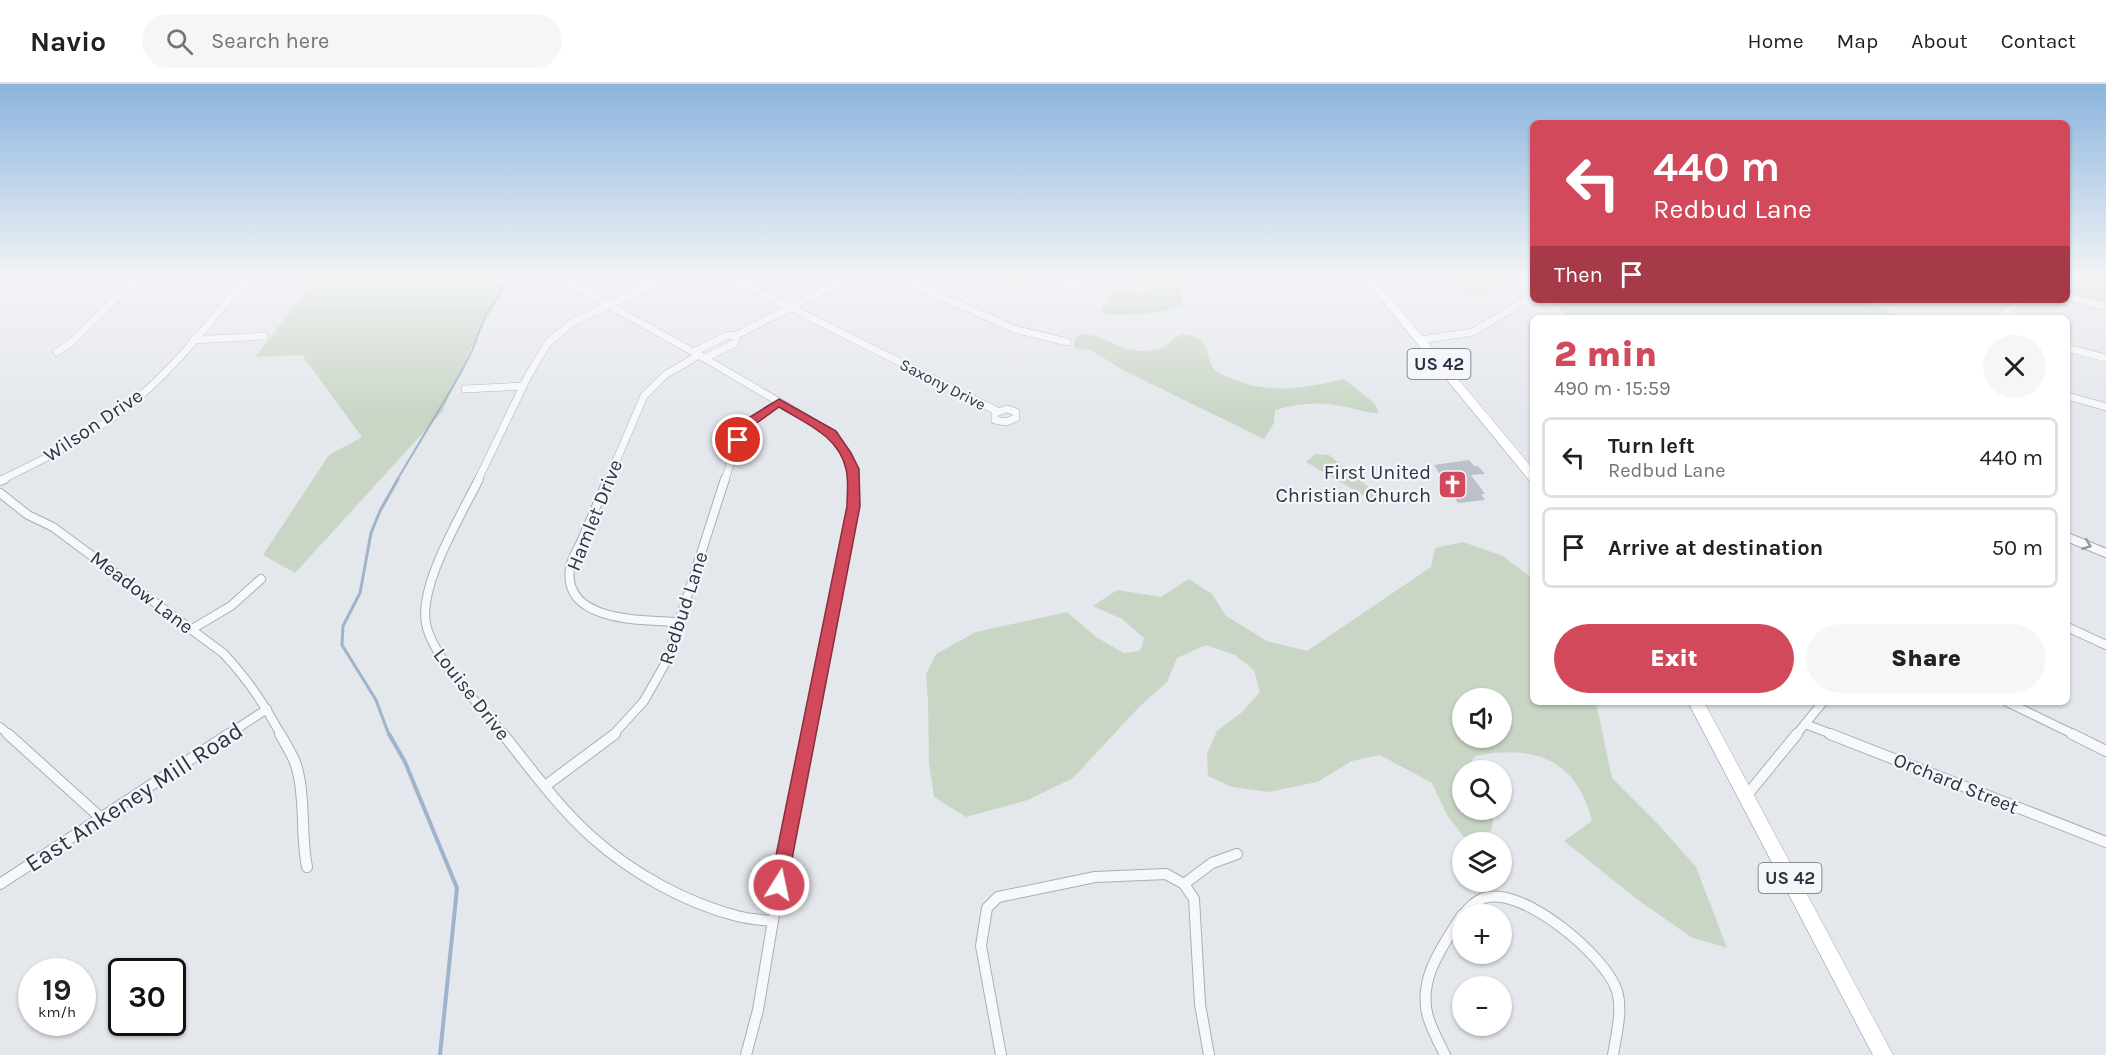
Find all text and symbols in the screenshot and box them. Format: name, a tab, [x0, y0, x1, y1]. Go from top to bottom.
search box	[142, 14, 562, 68]
text: Navio	[30, 25, 106, 58]
icon: search	[163, 25, 196, 58]
text: Search here	[211, 28, 329, 54]
text: Home	[1748, 29, 1804, 53]
text: Map	[1837, 29, 1878, 53]
text: About	[1911, 29, 1968, 53]
text: Contact	[2001, 29, 2076, 53]
text: 440 m	[1653, 142, 1780, 192]
icon: left	[1554, 144, 1632, 222]
text: Redbud Lane	[1653, 193, 1812, 225]
icon: arrive	[1615, 258, 1648, 291]
text: Then	[1554, 262, 1603, 288]
text: 2 min	[1554, 333, 1657, 375]
button: close	[1983, 335, 2046, 398]
road number: US 42	[1408, 349, 1470, 379]
street label: Saxony Drive	[897, 355, 989, 414]
text: 490 m · 15:59	[1554, 377, 1671, 400]
street label: Wilson Drive	[39, 384, 147, 467]
pin	[712, 414, 763, 465]
icon: arrive	[721, 423, 754, 456]
text: Turn left	[1608, 433, 1695, 459]
icon: left	[1557, 441, 1590, 474]
text: 440 m	[1980, 445, 2043, 471]
street label: Hamlet Drive	[562, 456, 627, 574]
text: Redbud Lane	[1608, 459, 1726, 482]
place label: First United Christian Church	[1276, 461, 1431, 507]
church icon: First United Christian Church	[1436, 468, 1468, 500]
icon: arrive	[1557, 531, 1590, 564]
text: Arrive at destination	[1608, 535, 1823, 561]
text: 50 m	[1992, 535, 2043, 561]
one-way arrow	[2080, 538, 2091, 550]
street label: Meadow Lane	[86, 546, 198, 639]
street label: Redbud Lane	[654, 549, 713, 668]
button: Exit	[1554, 624, 1794, 693]
button: Share	[1806, 624, 2046, 693]
street label: Louise Drive	[428, 644, 515, 745]
map controls	[1452, 688, 1512, 1036]
button: sound	[1452, 688, 1512, 748]
street label: East Ankeney Mill Road	[20, 716, 248, 878]
street label: Orchard Street	[1890, 748, 2022, 819]
button: search	[1452, 760, 1512, 820]
button: layers	[1452, 832, 1512, 892]
position arrow	[747, 853, 811, 917]
road number: US 42	[1758, 863, 1822, 893]
button: +	[1452, 904, 1512, 964]
speed limit sign: 30	[108, 958, 186, 1036]
text: 19	[42, 972, 71, 1008]
button: −	[1452, 976, 1512, 1036]
text: km/h	[38, 1003, 76, 1021]

